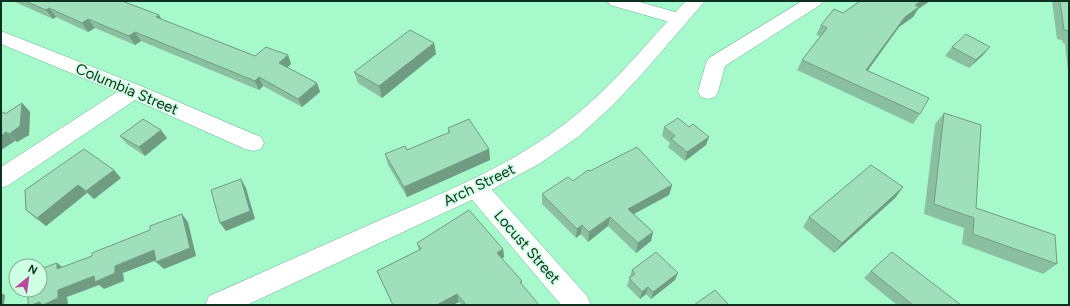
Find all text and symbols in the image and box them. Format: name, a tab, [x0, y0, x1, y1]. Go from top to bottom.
street label: Columbia Street	[73, 59, 181, 119]
street label: Arch Street	[440, 160, 518, 210]
street label: Locust Street	[490, 207, 564, 288]
north arrow	[8, 258, 48, 298]
text: N	[26, 262, 39, 277]

